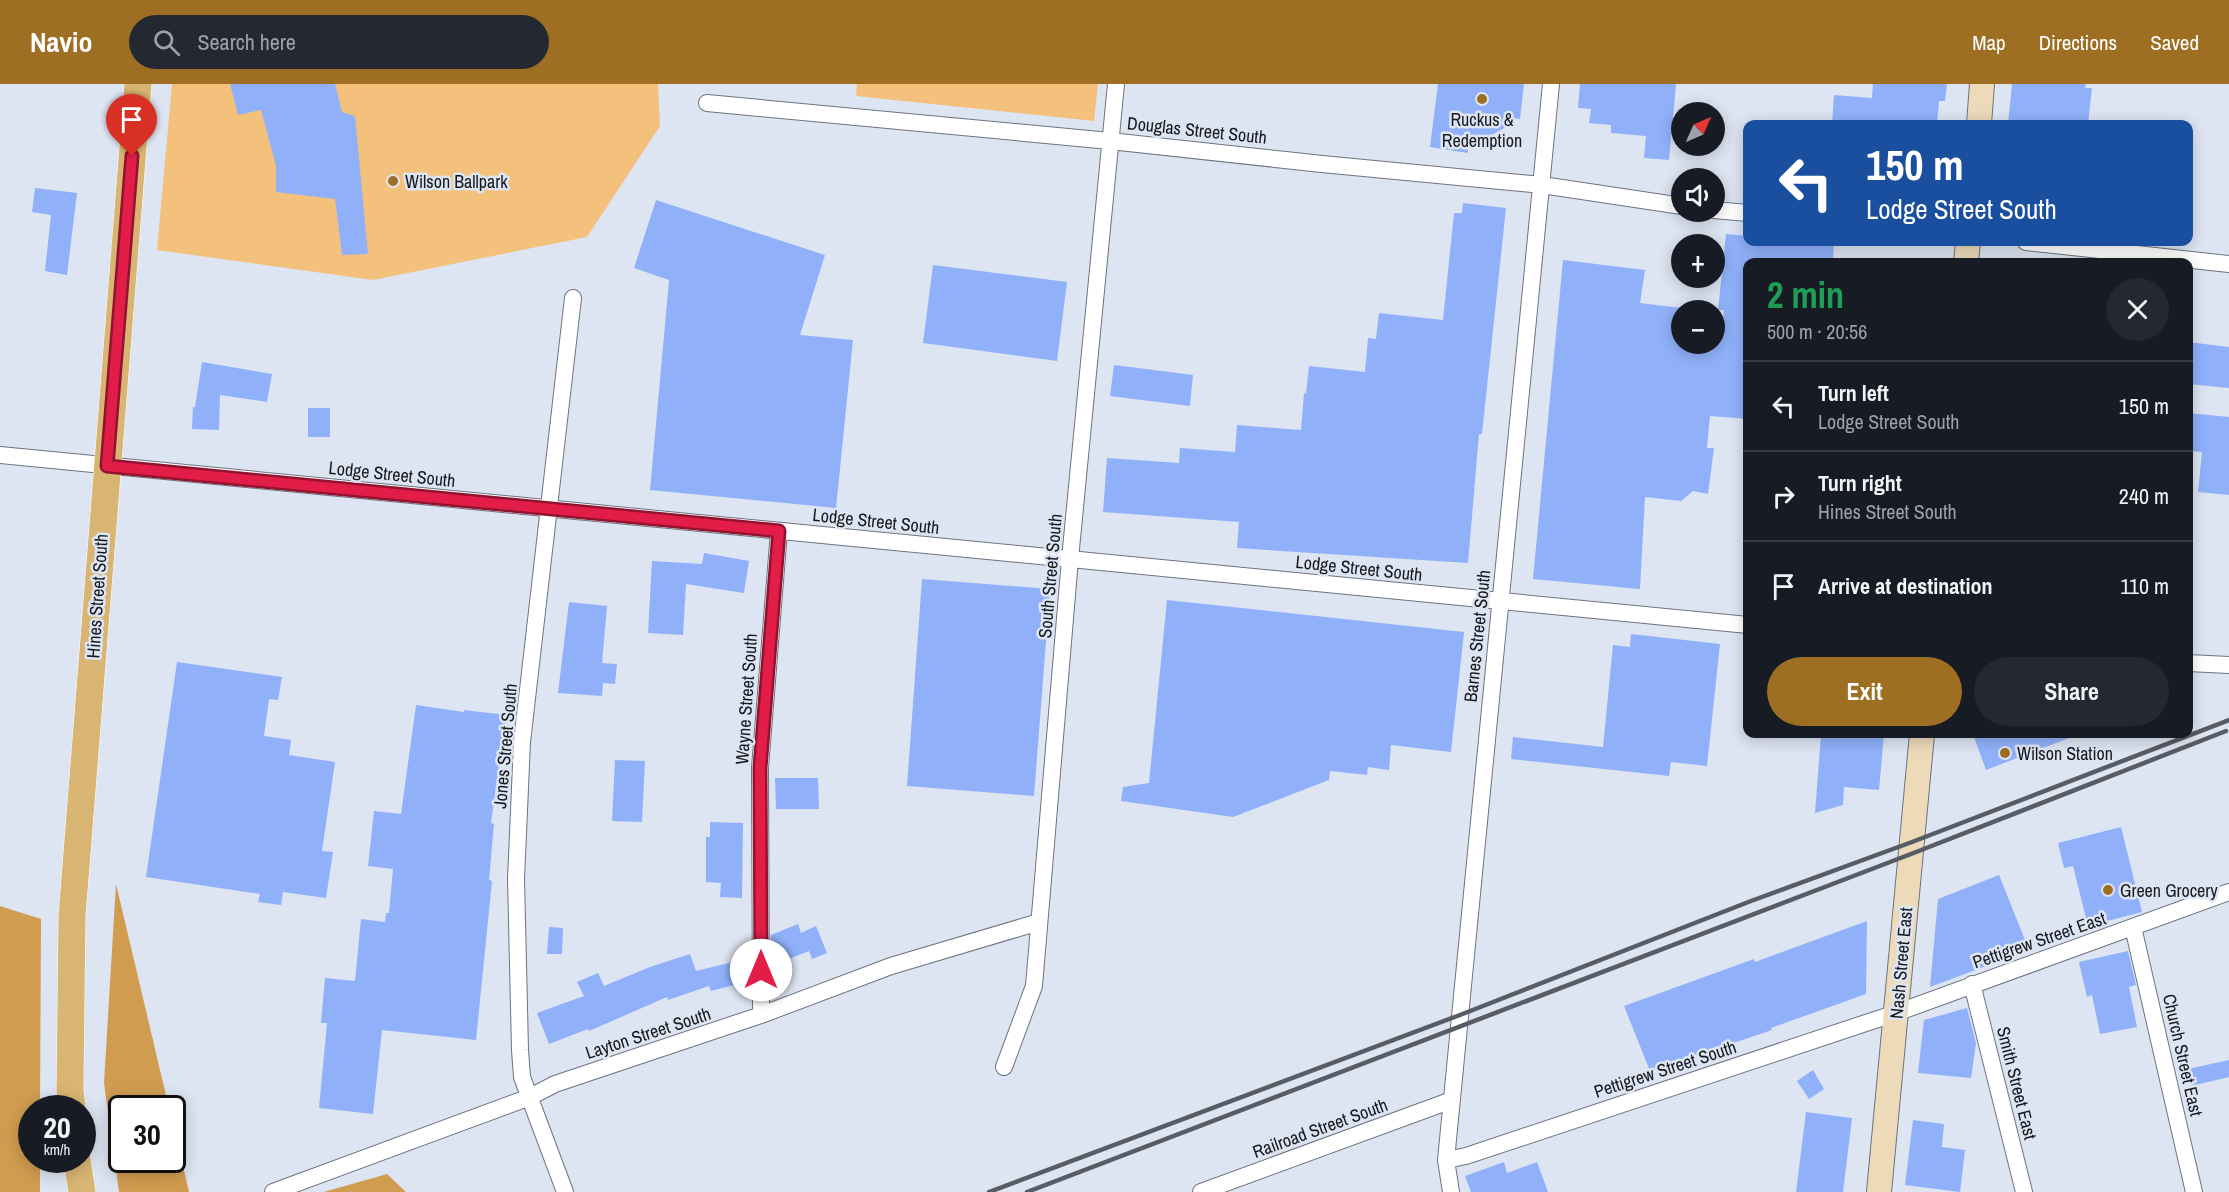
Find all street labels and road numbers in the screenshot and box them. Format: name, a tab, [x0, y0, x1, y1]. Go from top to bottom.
street label: Douglas Street South	[1126, 110, 1268, 150]
street label: Lodge Street South	[327, 455, 457, 493]
street label: Lodge Street South	[811, 502, 941, 540]
street label: South Street South	[1032, 513, 1068, 639]
street label: Hines Street South	[80, 533, 114, 659]
street label: Lodge Street South	[1294, 549, 1424, 587]
street label: Barnes Street South	[1458, 569, 1496, 703]
street label: Wayne Street South	[729, 633, 763, 765]
street label: Jones Street South	[487, 682, 523, 810]
street label: Pettigrew Street East	[1969, 905, 2109, 975]
street label: Nash Street East	[1884, 906, 1918, 1020]
street label: Church Street East	[2157, 991, 2209, 1119]
street label: Layton Street South	[582, 1001, 714, 1065]
street label: Smith Street East	[1991, 1024, 2043, 1142]
street label: Pettigrew Street South	[1591, 1034, 1739, 1104]
street label: Railroad Street South	[1249, 1092, 1391, 1164]

